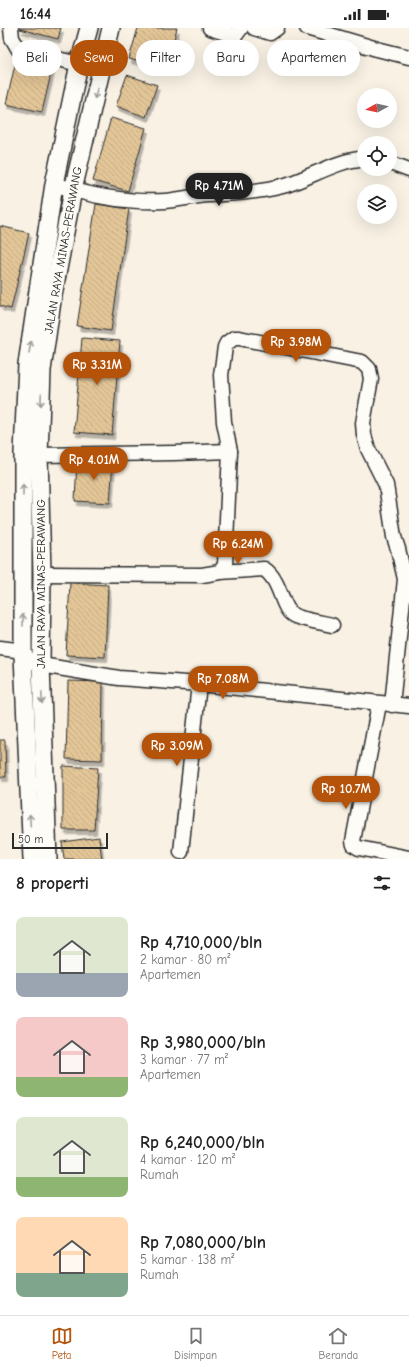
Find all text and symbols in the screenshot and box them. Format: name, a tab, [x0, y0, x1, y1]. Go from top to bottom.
text: 16:44	[20, 5, 51, 23]
chip: Beli	[12, 40, 62, 76]
chip: Sewa	[70, 40, 128, 76]
chip: Filter	[136, 40, 195, 76]
chip: Baru	[203, 40, 259, 76]
chip: Apartemen	[267, 40, 360, 76]
one-way arrow	[91, 86, 99, 99]
north arrow	[357, 88, 397, 128]
map controls	[357, 88, 397, 224]
button: locate	[357, 136, 397, 176]
street label: JALAN RAYA MINAS-PERAWANG	[41, 165, 85, 335]
pin: Rp 4.71M	[178, 173, 260, 207]
text: Rp 4.71M	[195, 178, 243, 193]
button: layers	[357, 184, 397, 224]
pin: Rp 3.98M	[255, 329, 337, 363]
text: Rp 3.98M	[270, 334, 322, 349]
one-way arrow	[26, 340, 34, 353]
pin: Rp 3.31M	[56, 352, 138, 386]
text: Rp 3.31M	[72, 357, 122, 372]
one-way arrow	[37, 393, 45, 406]
pin: Rp 4.01M	[53, 447, 135, 481]
text: Rp 4.01M	[69, 452, 119, 467]
one-way arrow	[19, 484, 27, 497]
street label: JALAN RAYA MINAS-PERAWANG	[34, 499, 48, 669]
pin: Rp 6.24M	[197, 531, 279, 565]
text: Rp 6.24M	[213, 536, 263, 551]
one-way arrow	[19, 614, 27, 627]
pin: Rp 7.08M	[182, 666, 264, 700]
text: Rp 7.08M	[197, 671, 249, 686]
one-way arrow	[38, 691, 46, 704]
pin: Rp 3.09M	[136, 733, 218, 767]
text: Rp 3.09M	[151, 738, 203, 753]
pin: Rp 10.7M	[305, 776, 387, 810]
text: Rp 10.7M	[321, 781, 371, 796]
one-way arrow	[27, 814, 34, 827]
scale bar	[12, 831, 108, 850]
text: 50 m	[18, 833, 43, 846]
icon: filters	[371, 872, 393, 894]
text: 8 properti	[16, 874, 89, 893]
icon: home	[48, 933, 96, 981]
text: Rp 4,710,000/bln	[140, 933, 262, 952]
text: 2 kamar · 80 m²	[140, 952, 230, 967]
text: Apartemen	[140, 967, 201, 982]
icon: home	[48, 1033, 96, 1081]
text: Rp 3,980,000/bln	[140, 1033, 266, 1052]
text: 3 kamar · 77 m²	[140, 1052, 228, 1067]
text: Apartemen	[140, 1067, 201, 1082]
icon: home	[48, 1133, 96, 1181]
text: Rp 6,240,000/bln	[140, 1133, 265, 1152]
text: 4 kamar · 120 m²	[140, 1152, 235, 1167]
text: Rumah	[140, 1167, 179, 1182]
icon: home	[48, 1233, 96, 1281]
text: Rp 7,080,000/bln	[140, 1233, 266, 1252]
text: 5 kamar · 138 m²	[140, 1252, 234, 1267]
text: Rumah	[140, 1267, 179, 1282]
tab: Peta	[51, 1325, 73, 1362]
tab: Disimpan	[174, 1325, 217, 1362]
tab: Beranda	[319, 1325, 358, 1362]

